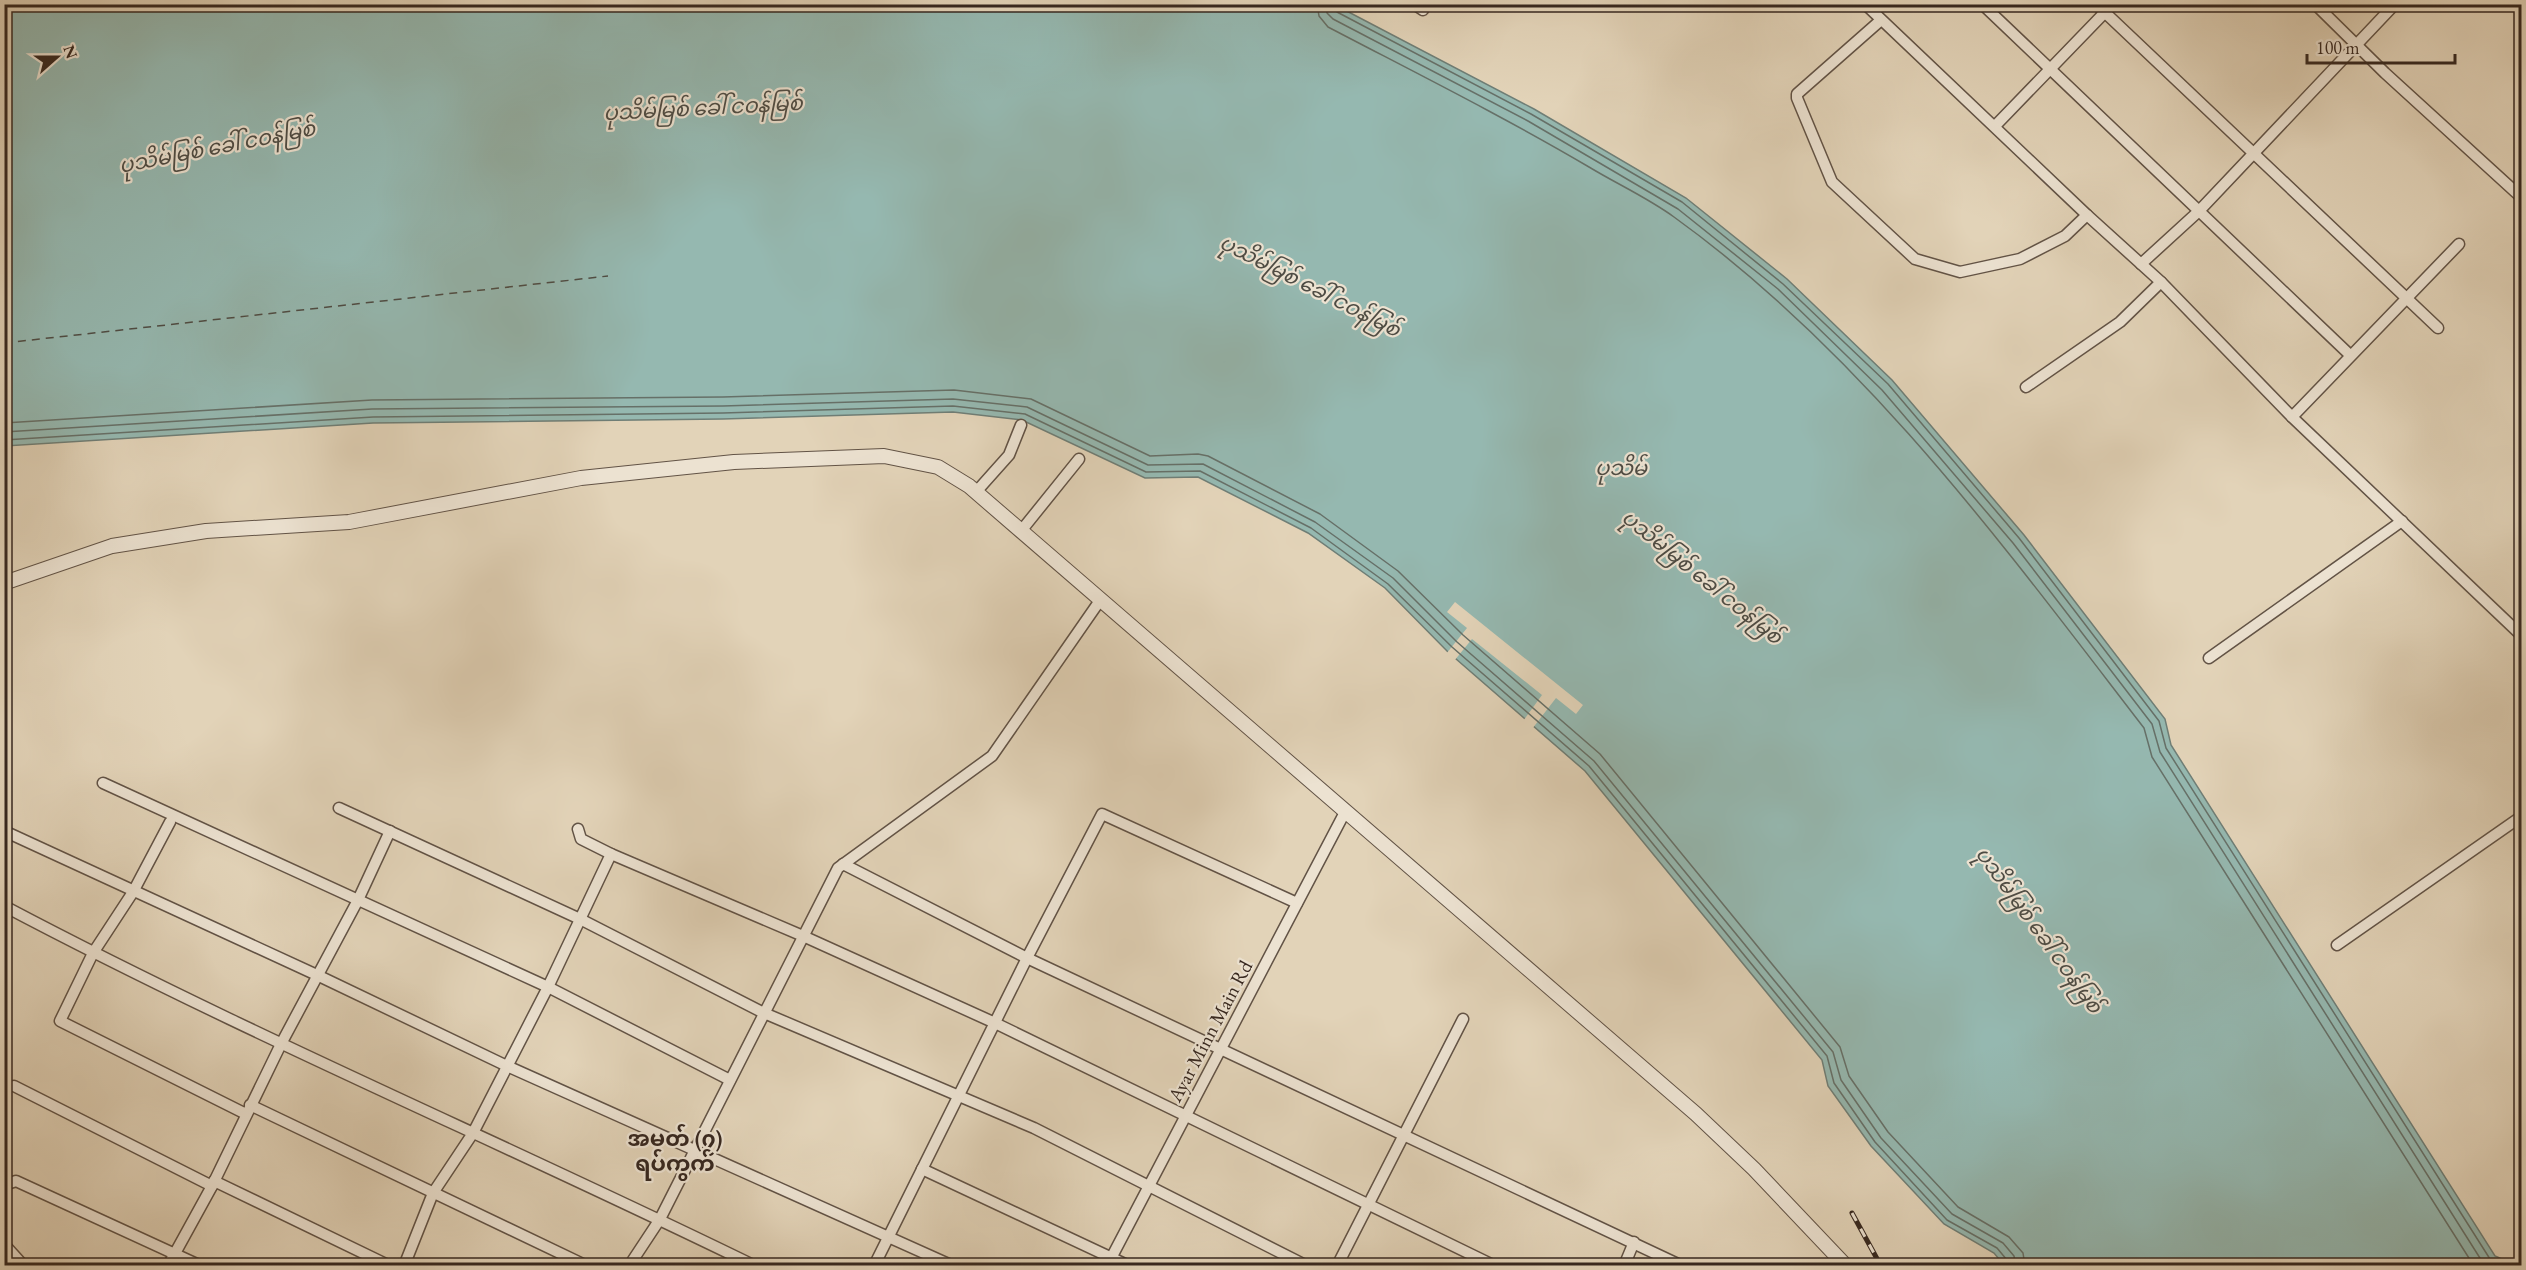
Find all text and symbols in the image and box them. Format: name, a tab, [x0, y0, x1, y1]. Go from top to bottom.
north arrow	[27, 27, 87, 87]
scale bar	[2307, 27, 2456, 65]
text: 100 m	[2316, 36, 2360, 59]
text: N	[58, 42, 83, 62]
water label: ပုသိမ်မြစ် ခေါ် ငဝန်မြစ်	[603, 88, 805, 130]
water label: ပုသိမ်မြစ် ခေါ် ငဝန်မြစ်	[116, 113, 319, 183]
water label: ပုသိမ်မြစ် ခေါ် ငဝန်မြစ်	[1213, 227, 1407, 347]
water label: ပုသိမ်	[1595, 453, 1648, 485]
water label: ပုသိမ်မြစ် ခေါ် ငဝန်မြစ်	[1614, 503, 1790, 654]
water label: ပုသိမ်မြစ် ခေါ် ငဝန်မြစ်	[1967, 841, 2111, 1022]
street label: Ayar Minn Main Rd	[1161, 955, 1259, 1107]
district label: အမှတ် (၇) ရပ်ကွက်	[628, 1123, 722, 1181]

